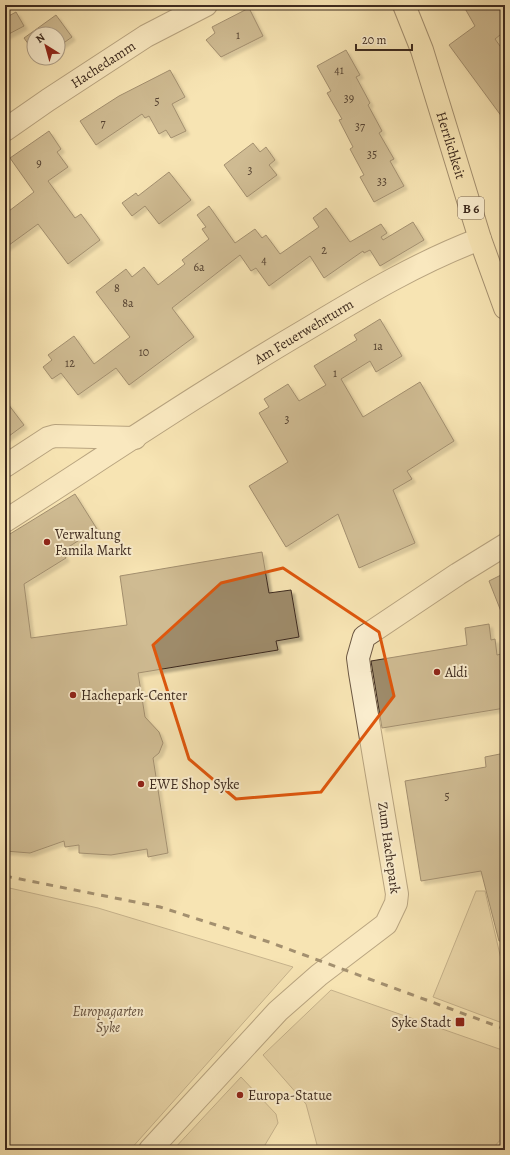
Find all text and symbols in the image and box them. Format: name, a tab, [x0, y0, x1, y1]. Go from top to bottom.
north arrow	[26, 26, 66, 66]
scale bar	[356, 26, 412, 52]
house number: 1	[236, 27, 240, 43]
text: N	[33, 30, 48, 47]
text: 20 m	[362, 32, 386, 48]
street label: Hachedamm	[67, 36, 139, 92]
house number: 41	[334, 62, 344, 78]
house number: 39	[344, 90, 354, 106]
house number: 5	[154, 93, 160, 109]
street label: Herrlichkeit	[432, 109, 471, 182]
house number: 7	[100, 115, 106, 131]
house number: 37	[355, 118, 366, 134]
house number: 35	[367, 146, 377, 162]
house number: 9	[36, 155, 42, 171]
house number: 3	[248, 162, 253, 178]
house number: 33	[377, 173, 387, 189]
road number: B 6	[458, 197, 484, 219]
house number: 2	[321, 242, 327, 258]
house number: 4	[261, 252, 267, 268]
house number: 6a	[193, 259, 205, 275]
house number: 8	[114, 280, 120, 296]
street label: Am Feuerwehrturm	[250, 294, 357, 369]
house number: 8a	[122, 295, 134, 311]
house number: 1a	[373, 338, 383, 354]
house number: 10	[139, 344, 149, 360]
house number: 12	[65, 355, 75, 371]
house number: 1	[333, 365, 337, 381]
house number: 3	[285, 411, 290, 427]
place label: Verwaltung Famila Markt	[54, 525, 132, 560]
marker: Verwaltung Famila Markt	[42, 537, 52, 547]
place label: Aldi	[444, 663, 468, 682]
marker: Aldi	[432, 667, 442, 677]
place label: Hachepark-Center	[81, 686, 188, 705]
marker: Hachepark-Center	[68, 690, 78, 700]
place label: EWE Shop Syke	[149, 775, 240, 794]
marker: EWE Shop Syke	[136, 779, 146, 789]
house number: 5	[444, 788, 450, 804]
street label: Zum Hachepark	[373, 801, 405, 895]
park label: Europagarten Syke	[72, 1002, 144, 1037]
place label: Syke Stadt	[391, 1013, 451, 1032]
marker: Syke Stadt	[454, 1016, 466, 1028]
place label: Europa-Statue	[248, 1086, 332, 1105]
marker: Europa-Statue	[235, 1090, 245, 1100]

